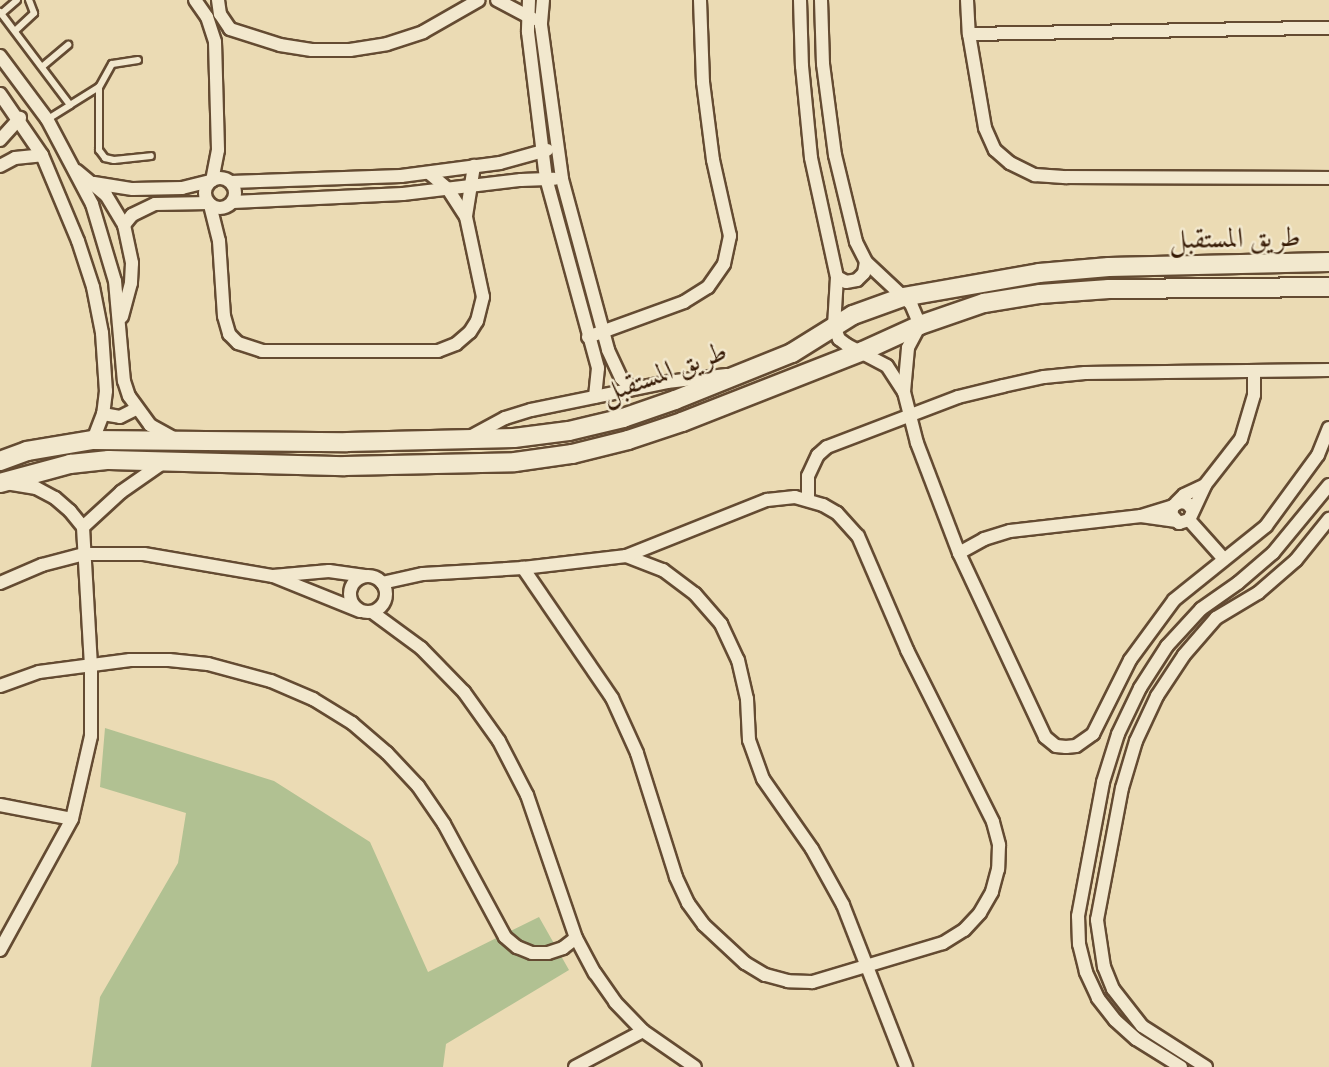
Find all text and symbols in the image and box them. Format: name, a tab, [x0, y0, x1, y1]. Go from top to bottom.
street label: طريق المستقبل	[1169, 220, 1301, 256]
street label: طريق المستقبل	[596, 334, 732, 410]

